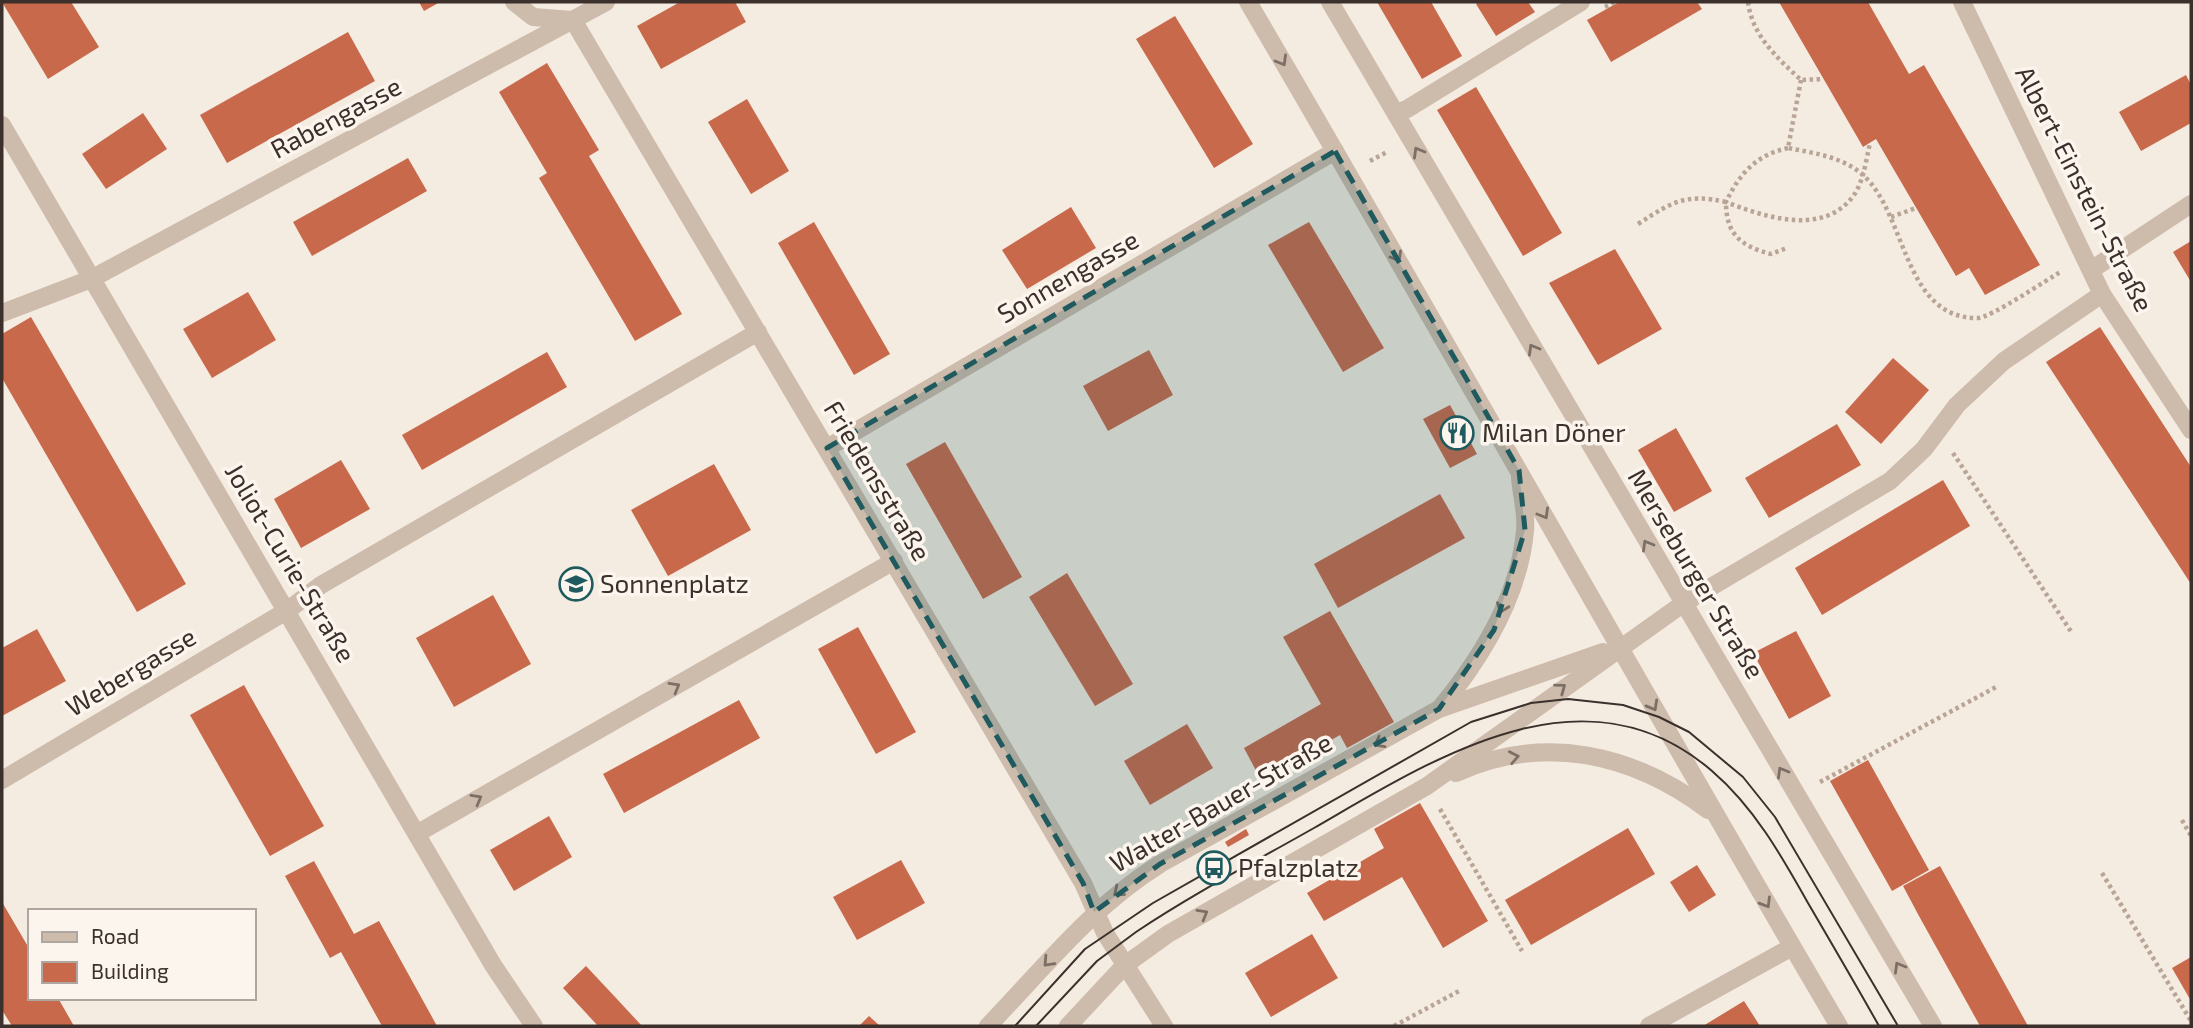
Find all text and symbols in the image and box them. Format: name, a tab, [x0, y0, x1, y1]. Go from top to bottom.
one-way arrow	[1274, 53, 1287, 66]
street label: Albert-Einstein-Straße	[2010, 60, 2161, 316]
street label: Rabengasse	[265, 69, 406, 164]
one-way arrow	[1413, 147, 1426, 160]
street label: Sonnengasse	[991, 223, 1143, 329]
one-way arrow	[1389, 250, 1402, 263]
one-way arrow	[1528, 344, 1541, 356]
street label: Friedensstraße	[818, 395, 938, 566]
restaurant icon: Milan Döner	[1438, 414, 1476, 452]
place label: Milan Döner	[1482, 416, 1626, 447]
street label: Joliot-Curie-Straße	[220, 457, 363, 667]
street label: Merseburger Straße	[1622, 463, 1772, 684]
one-way arrow	[1536, 507, 1549, 520]
one-way arrow	[1643, 540, 1656, 553]
school or university icon: Sonnenplatz	[557, 565, 595, 603]
place label: Sonnenplatz	[600, 567, 749, 598]
one-way arrow	[1497, 601, 1511, 613]
street label: Webergasse	[60, 620, 201, 722]
one-way arrow	[667, 682, 680, 695]
one-way arrow	[1554, 684, 1566, 697]
one-way arrow	[1645, 699, 1658, 711]
street label: Walter-Bauer-Straße	[1104, 725, 1337, 878]
one-way arrow	[1374, 734, 1387, 748]
one-way arrow	[1508, 750, 1520, 765]
one-way arrow	[1778, 766, 1791, 779]
one-way arrow	[470, 794, 482, 807]
bus stop icon: Pfalzplatz	[1195, 849, 1233, 887]
place label: Pfalzplatz	[1238, 851, 1359, 882]
one-way arrow	[1114, 884, 1127, 896]
one-way arrow	[1758, 895, 1771, 908]
legend	[28, 909, 256, 1000]
one-way arrow	[1195, 910, 1208, 923]
text: Road	[91, 923, 139, 948]
one-way arrow	[1044, 954, 1056, 967]
text: Building	[91, 958, 169, 983]
one-way arrow	[1894, 962, 1907, 975]

